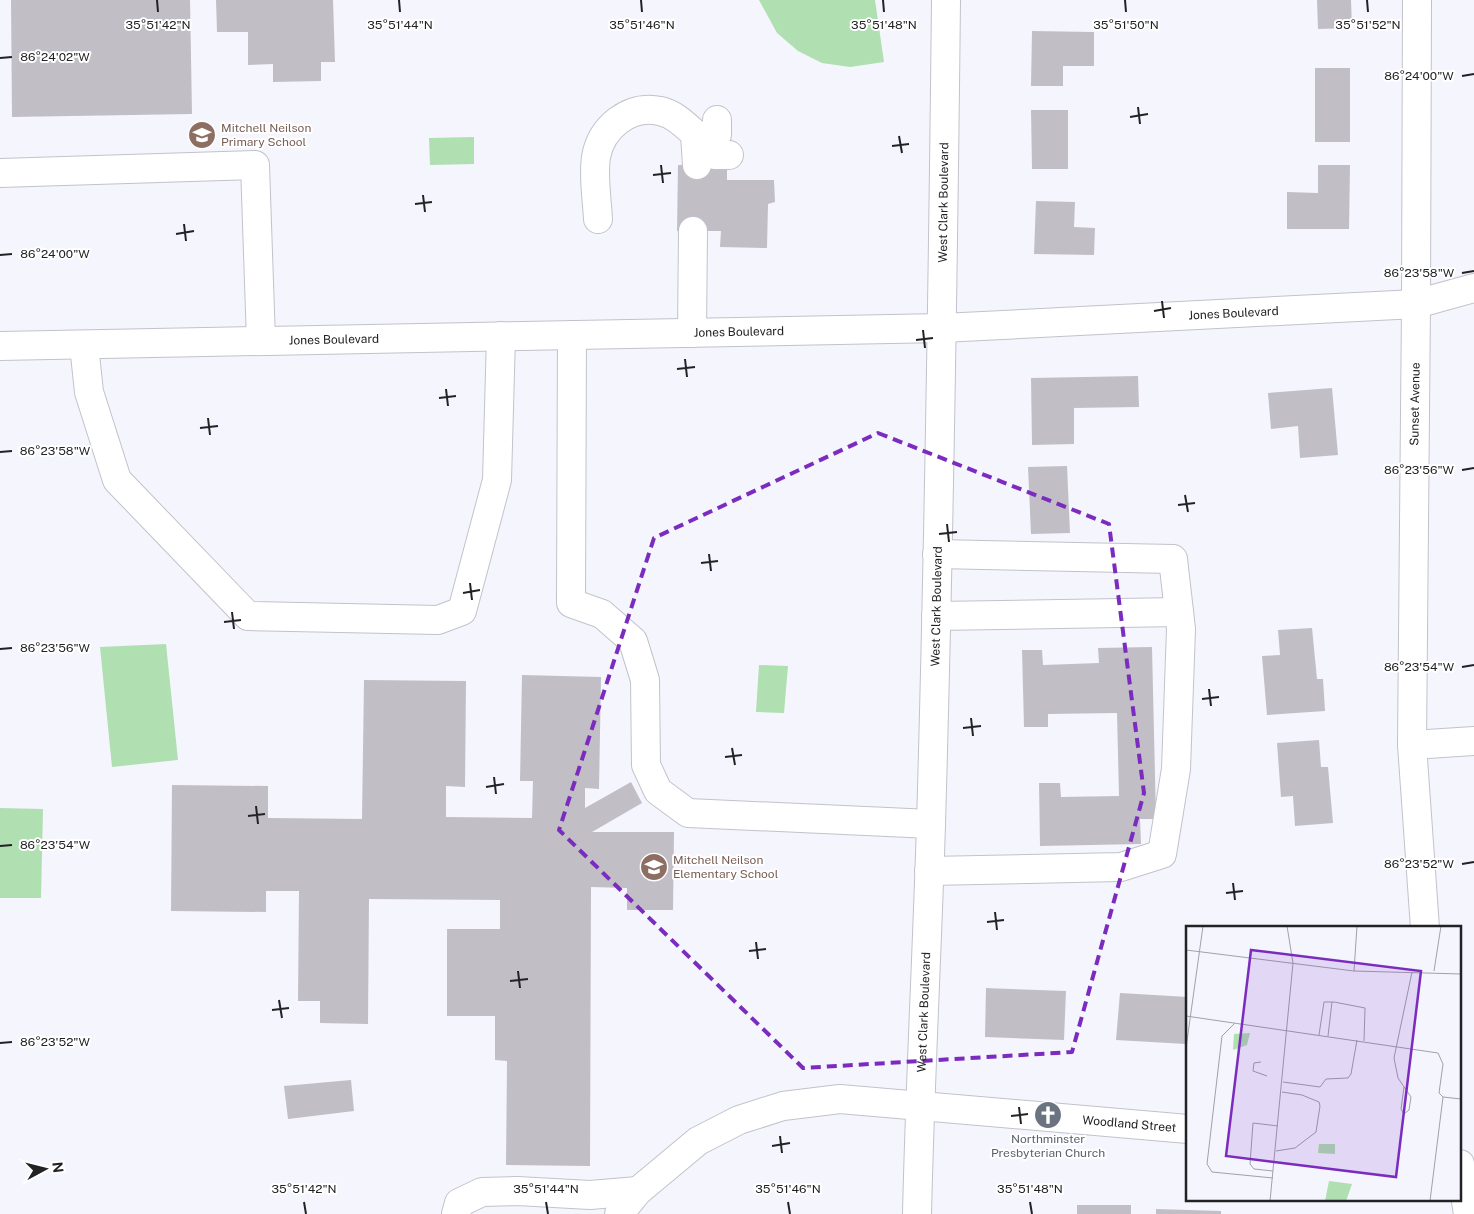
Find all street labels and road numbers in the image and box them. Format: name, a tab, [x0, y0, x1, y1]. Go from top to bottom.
street label: West Clark Boulevard	[936, 142, 951, 263]
street label: Jones Boulevard	[1188, 304, 1279, 323]
street label: Jones Boulevard	[694, 324, 784, 340]
street label: Jones Boulevard	[289, 332, 379, 347]
street label: Sunset Avenue	[1407, 362, 1423, 446]
street label: West Clark Boulevard	[928, 546, 945, 667]
street label: West Clark Boulevard	[915, 952, 933, 1073]
street label: Woodland Street	[1082, 1113, 1177, 1135]

